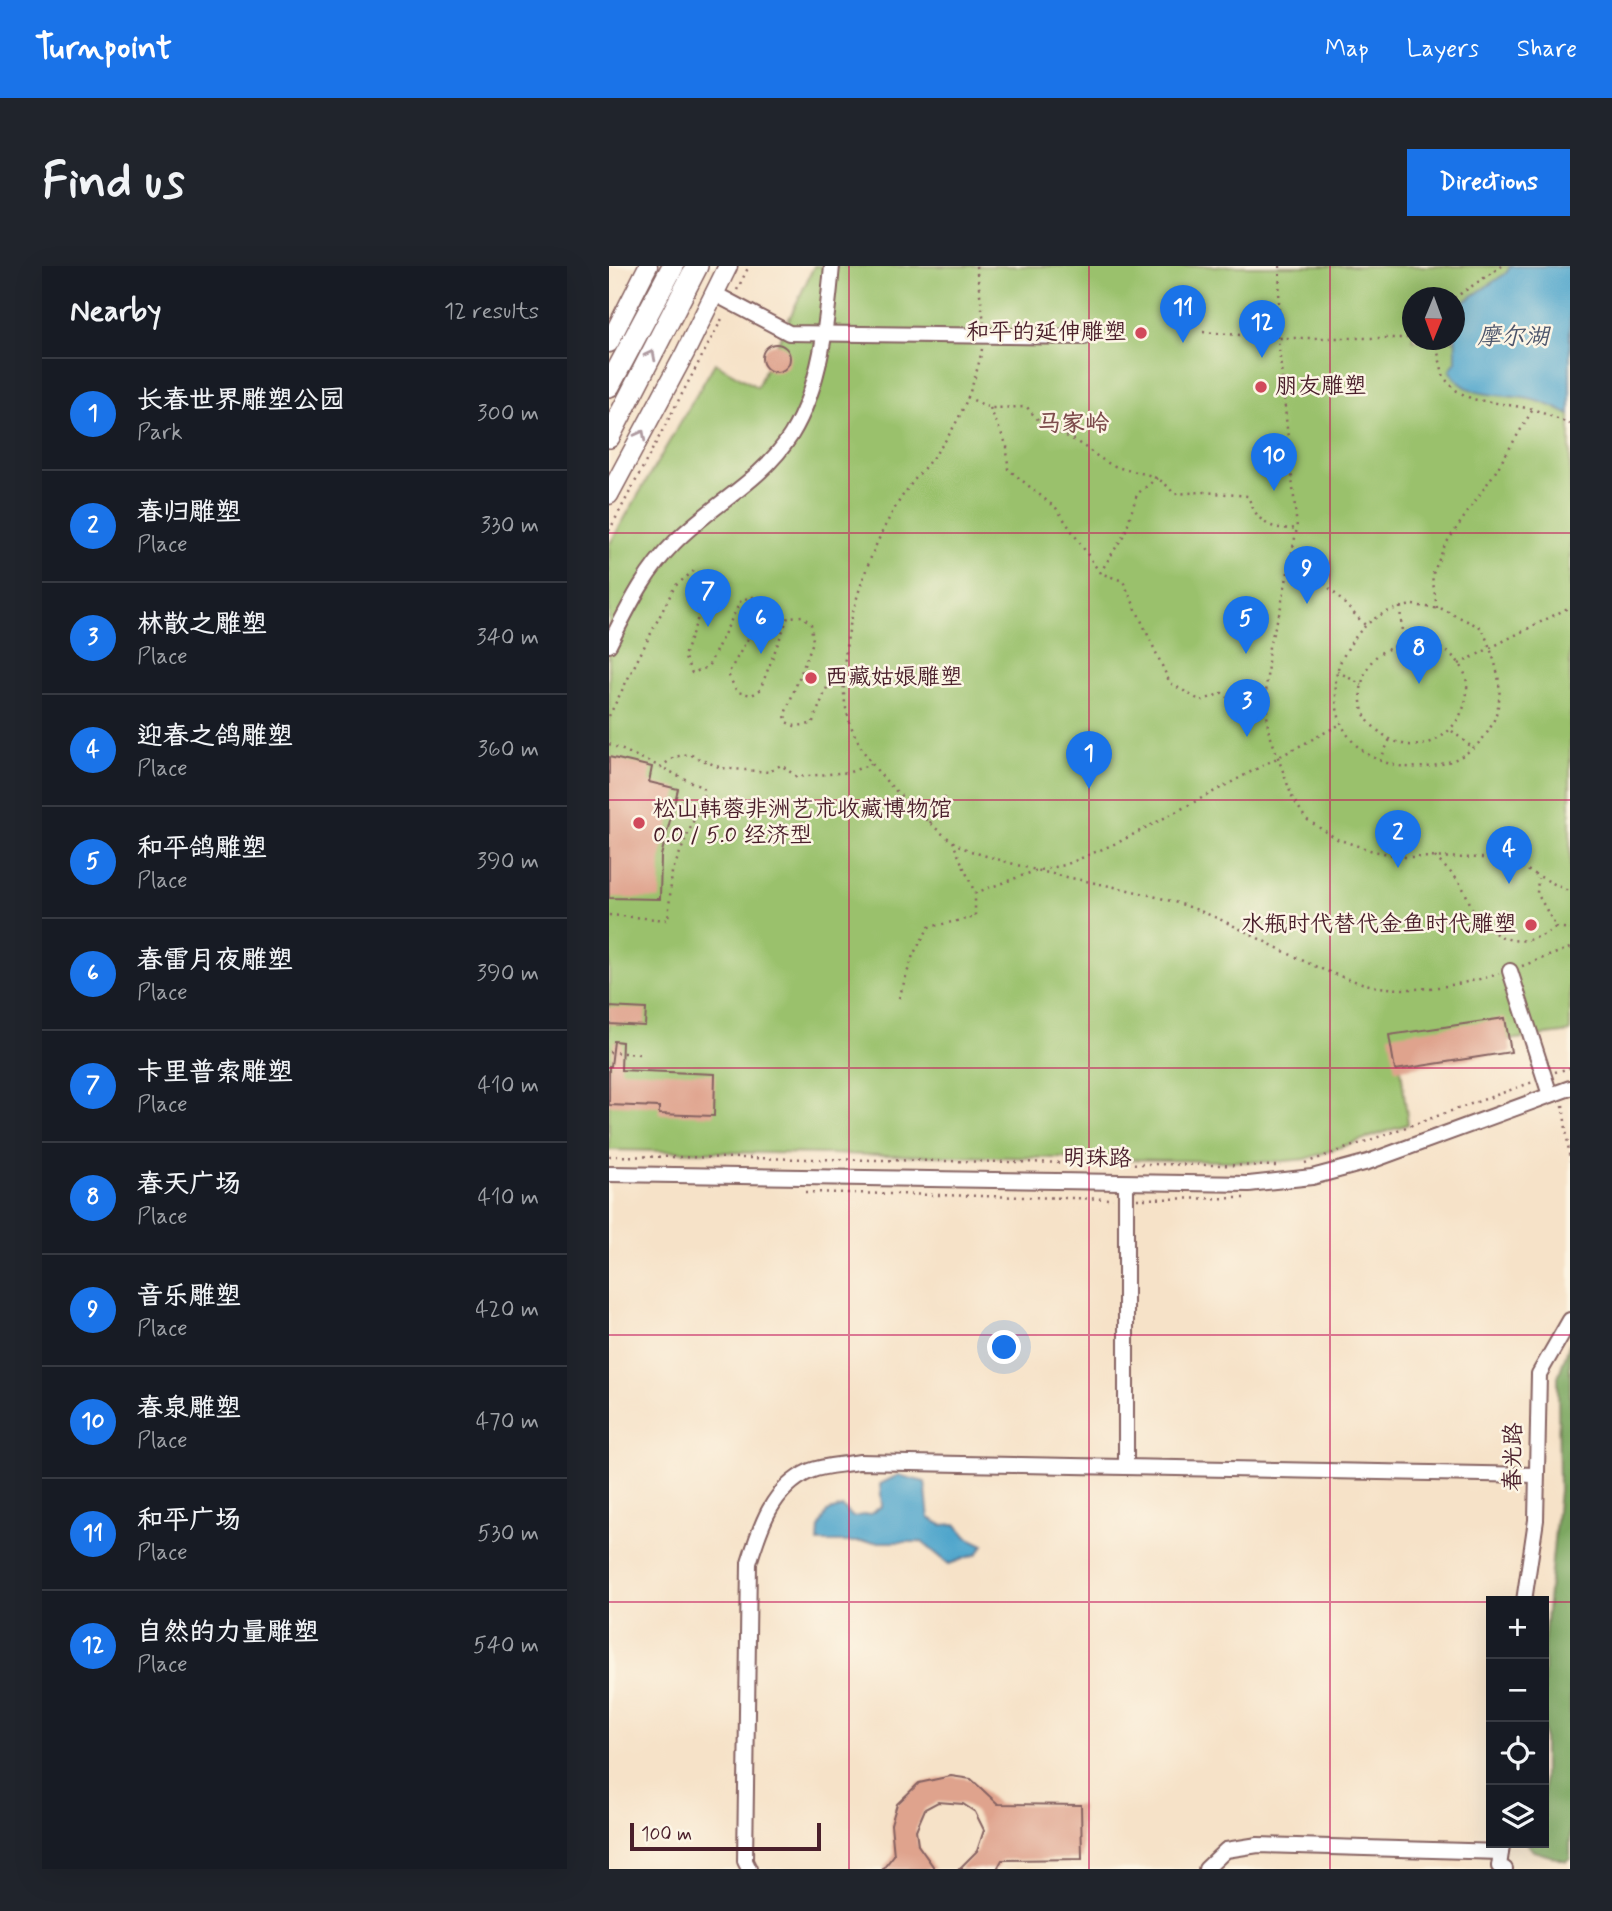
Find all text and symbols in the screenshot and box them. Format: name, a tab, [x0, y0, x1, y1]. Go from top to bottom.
text: Turnpoint	[35, 27, 172, 71]
text: Map	[1325, 34, 1369, 65]
text: Layers	[1407, 34, 1479, 65]
text: Share	[1517, 34, 1577, 65]
button: Directions	[1407, 149, 1570, 216]
text: Find us	[42, 150, 185, 215]
pin: 11	[1160, 285, 1206, 343]
north arrow	[1402, 287, 1465, 350]
text: Nearby	[70, 292, 161, 331]
text: 12 results	[444, 297, 539, 327]
pin: 12	[1239, 300, 1285, 358]
place label: 和平的延伸雕塑	[966, 318, 1127, 348]
water label: 摩尔湖	[1477, 322, 1552, 353]
marker: 和平的延伸雕塑	[1133, 325, 1149, 341]
one-way arrow	[643, 350, 657, 362]
place label: 朋友雕塑	[1275, 372, 1367, 402]
marker: 朋友雕塑	[1253, 379, 1269, 395]
text: 长春世界雕塑公园	[137, 384, 345, 418]
text: 1	[88, 399, 98, 429]
text: 300 m	[477, 399, 539, 429]
district label: 马家岭	[1037, 409, 1110, 440]
text: Park	[137, 418, 183, 448]
one-way arrow	[633, 429, 647, 442]
pin: 10	[1251, 433, 1297, 491]
text: 春归雕塑	[137, 496, 241, 530]
text: 2	[87, 511, 99, 541]
text: 330 m	[481, 511, 539, 541]
text: Place	[137, 530, 188, 560]
pin: 9	[1284, 546, 1330, 604]
pin: 7	[685, 569, 731, 627]
pin: 6	[738, 596, 784, 654]
pin: 5	[1223, 596, 1269, 654]
text: 林散之雕塑	[137, 608, 267, 642]
text: 3	[88, 623, 98, 653]
text: 340 m	[476, 623, 539, 653]
pin: 8	[1396, 626, 1442, 684]
text: Place	[137, 642, 188, 672]
place label: 西藏姑娘雕塑	[825, 663, 963, 693]
marker: 西藏姑娘雕塑	[803, 670, 819, 686]
pin: 3	[1224, 679, 1270, 737]
text: 迎春之鸽雕塑	[137, 720, 293, 754]
pin: 1	[1066, 731, 1112, 789]
text: 4	[86, 735, 100, 765]
text: 360 m	[478, 735, 539, 765]
text: Place	[137, 754, 188, 784]
place label: 松山韩蓉非洲艺术收藏博物馆 0.0 / 5.0 经济型	[653, 795, 952, 851]
pin: 2	[1375, 810, 1421, 868]
marker: 松山韩蓉非洲艺术收藏博物馆 0.0 / 5.0 经济型	[631, 815, 647, 831]
pin: 4	[1486, 826, 1532, 884]
text: 和平鸽雕塑	[137, 832, 267, 866]
text: 5	[86, 847, 100, 877]
text: 390 m	[477, 847, 539, 877]
text: Place	[137, 866, 188, 896]
place label: 水瓶时代替代金鱼时代雕塑	[1241, 910, 1517, 940]
marker: 水瓶时代替代金鱼时代雕塑	[1523, 917, 1539, 933]
text: 春雷月夜雕塑	[137, 944, 293, 978]
text: 6	[87, 959, 99, 989]
text: 390 m	[477, 959, 539, 989]
text: Place	[137, 978, 188, 1008]
text: 卡里普索雕塑	[137, 1056, 293, 1090]
text: 7	[86, 1071, 100, 1101]
text: 410 m	[477, 1071, 539, 1101]
text: Place	[137, 1090, 188, 1120]
street label: 明珠路	[1062, 1143, 1132, 1175]
text: 春天广场	[137, 1168, 241, 1202]
text: 8	[87, 1183, 99, 1213]
text: 410 m	[477, 1183, 539, 1213]
text: Place	[137, 1202, 188, 1232]
text: 音乐雕塑	[137, 1280, 241, 1314]
text: 9	[87, 1295, 99, 1325]
text: 420 m	[475, 1295, 539, 1325]
text: Place	[137, 1314, 188, 1344]
your location	[987, 1330, 1021, 1364]
text: 春泉雕塑	[137, 1392, 241, 1426]
text: 10	[81, 1407, 105, 1437]
text: 470 m	[476, 1407, 539, 1437]
street label: 春光路	[1498, 1422, 1530, 1492]
text: Place	[137, 1426, 188, 1456]
text: 和平广场	[137, 1504, 241, 1538]
text: 11	[83, 1519, 103, 1549]
text: 530 m	[477, 1519, 539, 1549]
text: Place	[137, 1538, 188, 1568]
map controls	[1486, 1596, 1549, 1848]
button: +	[1486, 1596, 1549, 1659]
text: 自然的力量雕塑	[137, 1616, 319, 1650]
text: 12	[82, 1631, 104, 1661]
text: 540 m	[473, 1631, 539, 1661]
text: Place	[137, 1650, 188, 1680]
button: −	[1486, 1659, 1549, 1722]
button: locate	[1486, 1722, 1549, 1785]
button: layers	[1486, 1785, 1549, 1848]
scale bar	[630, 1820, 821, 1852]
text: 100 m	[641, 1822, 692, 1847]

